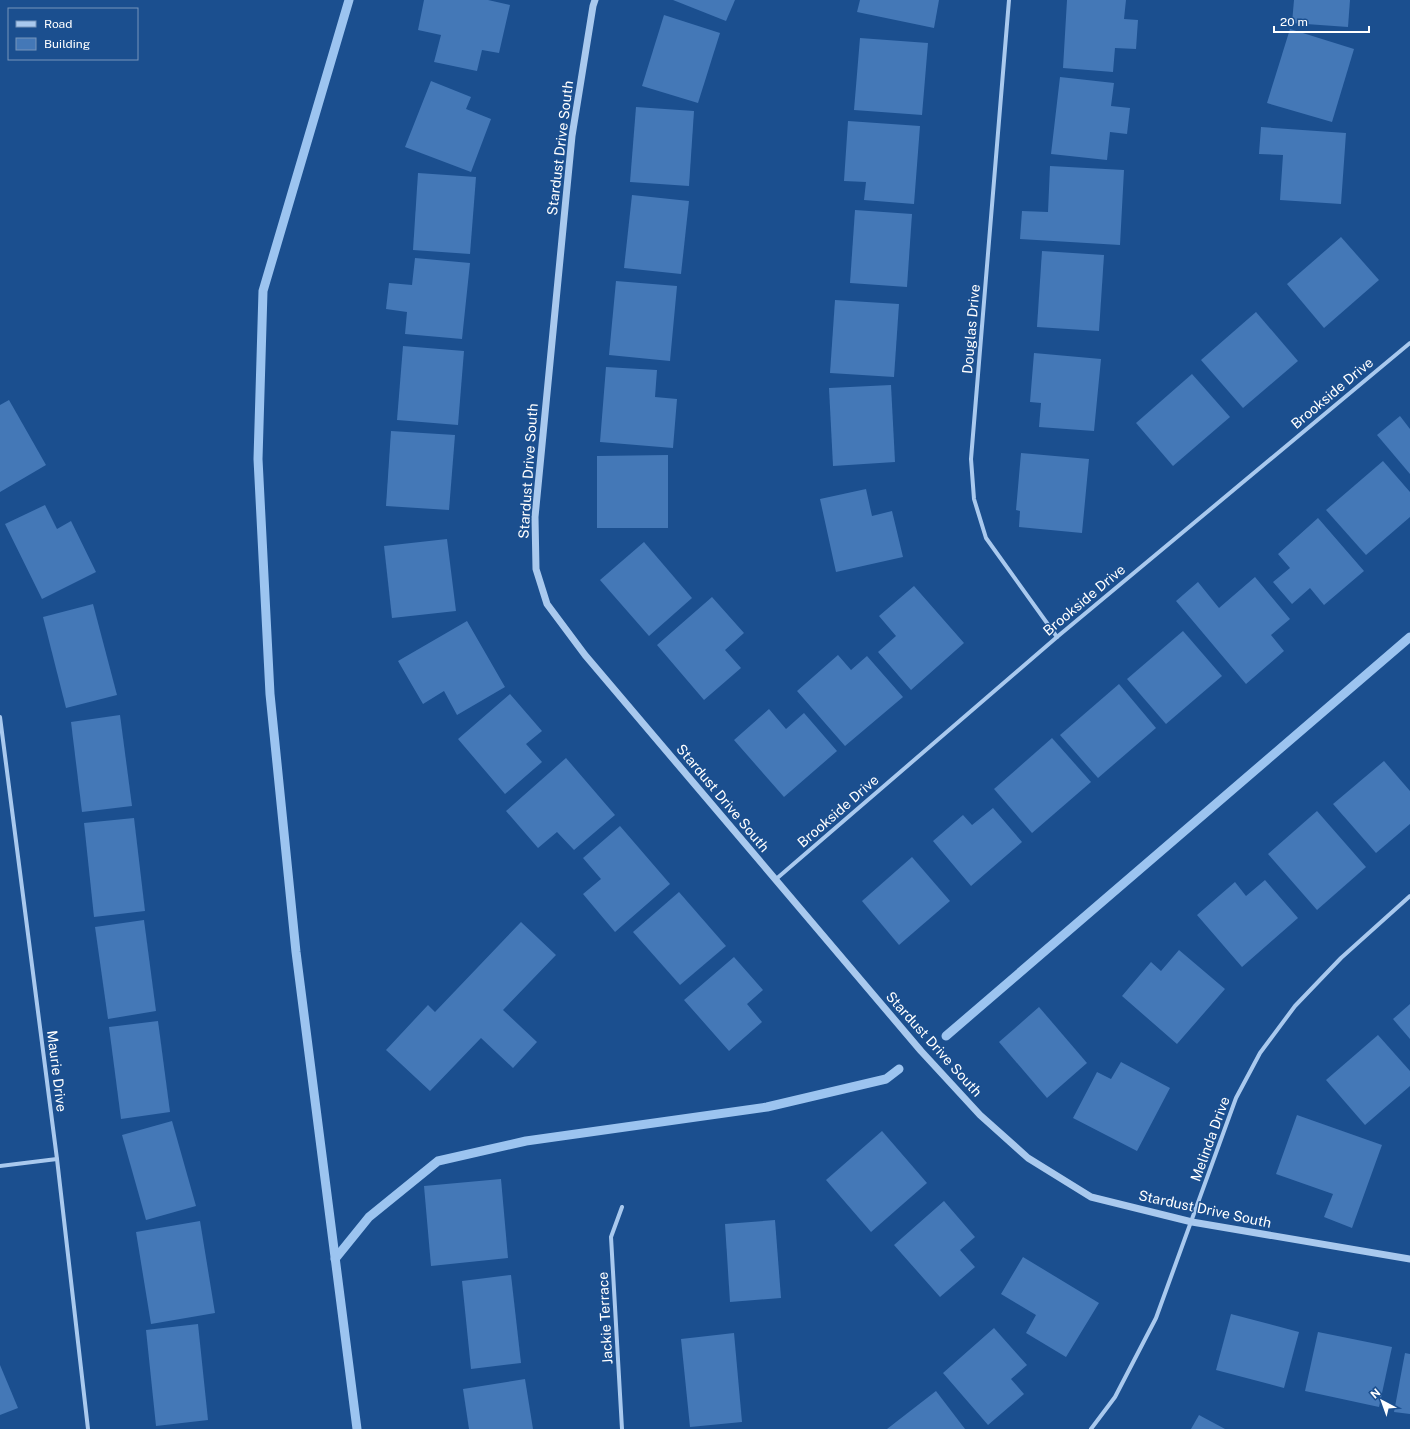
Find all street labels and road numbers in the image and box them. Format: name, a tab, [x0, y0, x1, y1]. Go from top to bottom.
street label: Stardust Drive South	[544, 80, 576, 216]
street label: Douglas Drive	[959, 283, 983, 375]
street label: Brookside Drive	[1288, 354, 1376, 432]
street label: Stardust Drive South	[515, 403, 541, 539]
street label: Brookside Drive	[1040, 561, 1128, 639]
street label: Stardust Drive South	[673, 741, 773, 855]
street label: Brookside Drive	[794, 771, 882, 850]
street label: Stardust Drive South	[883, 988, 985, 1100]
street label: Maurie Drive	[44, 1029, 70, 1113]
street label: Melinda Drive	[1187, 1094, 1233, 1184]
street label: Stardust Drive South	[1137, 1187, 1273, 1231]
street label: Jackie Terrace	[595, 1271, 615, 1365]

